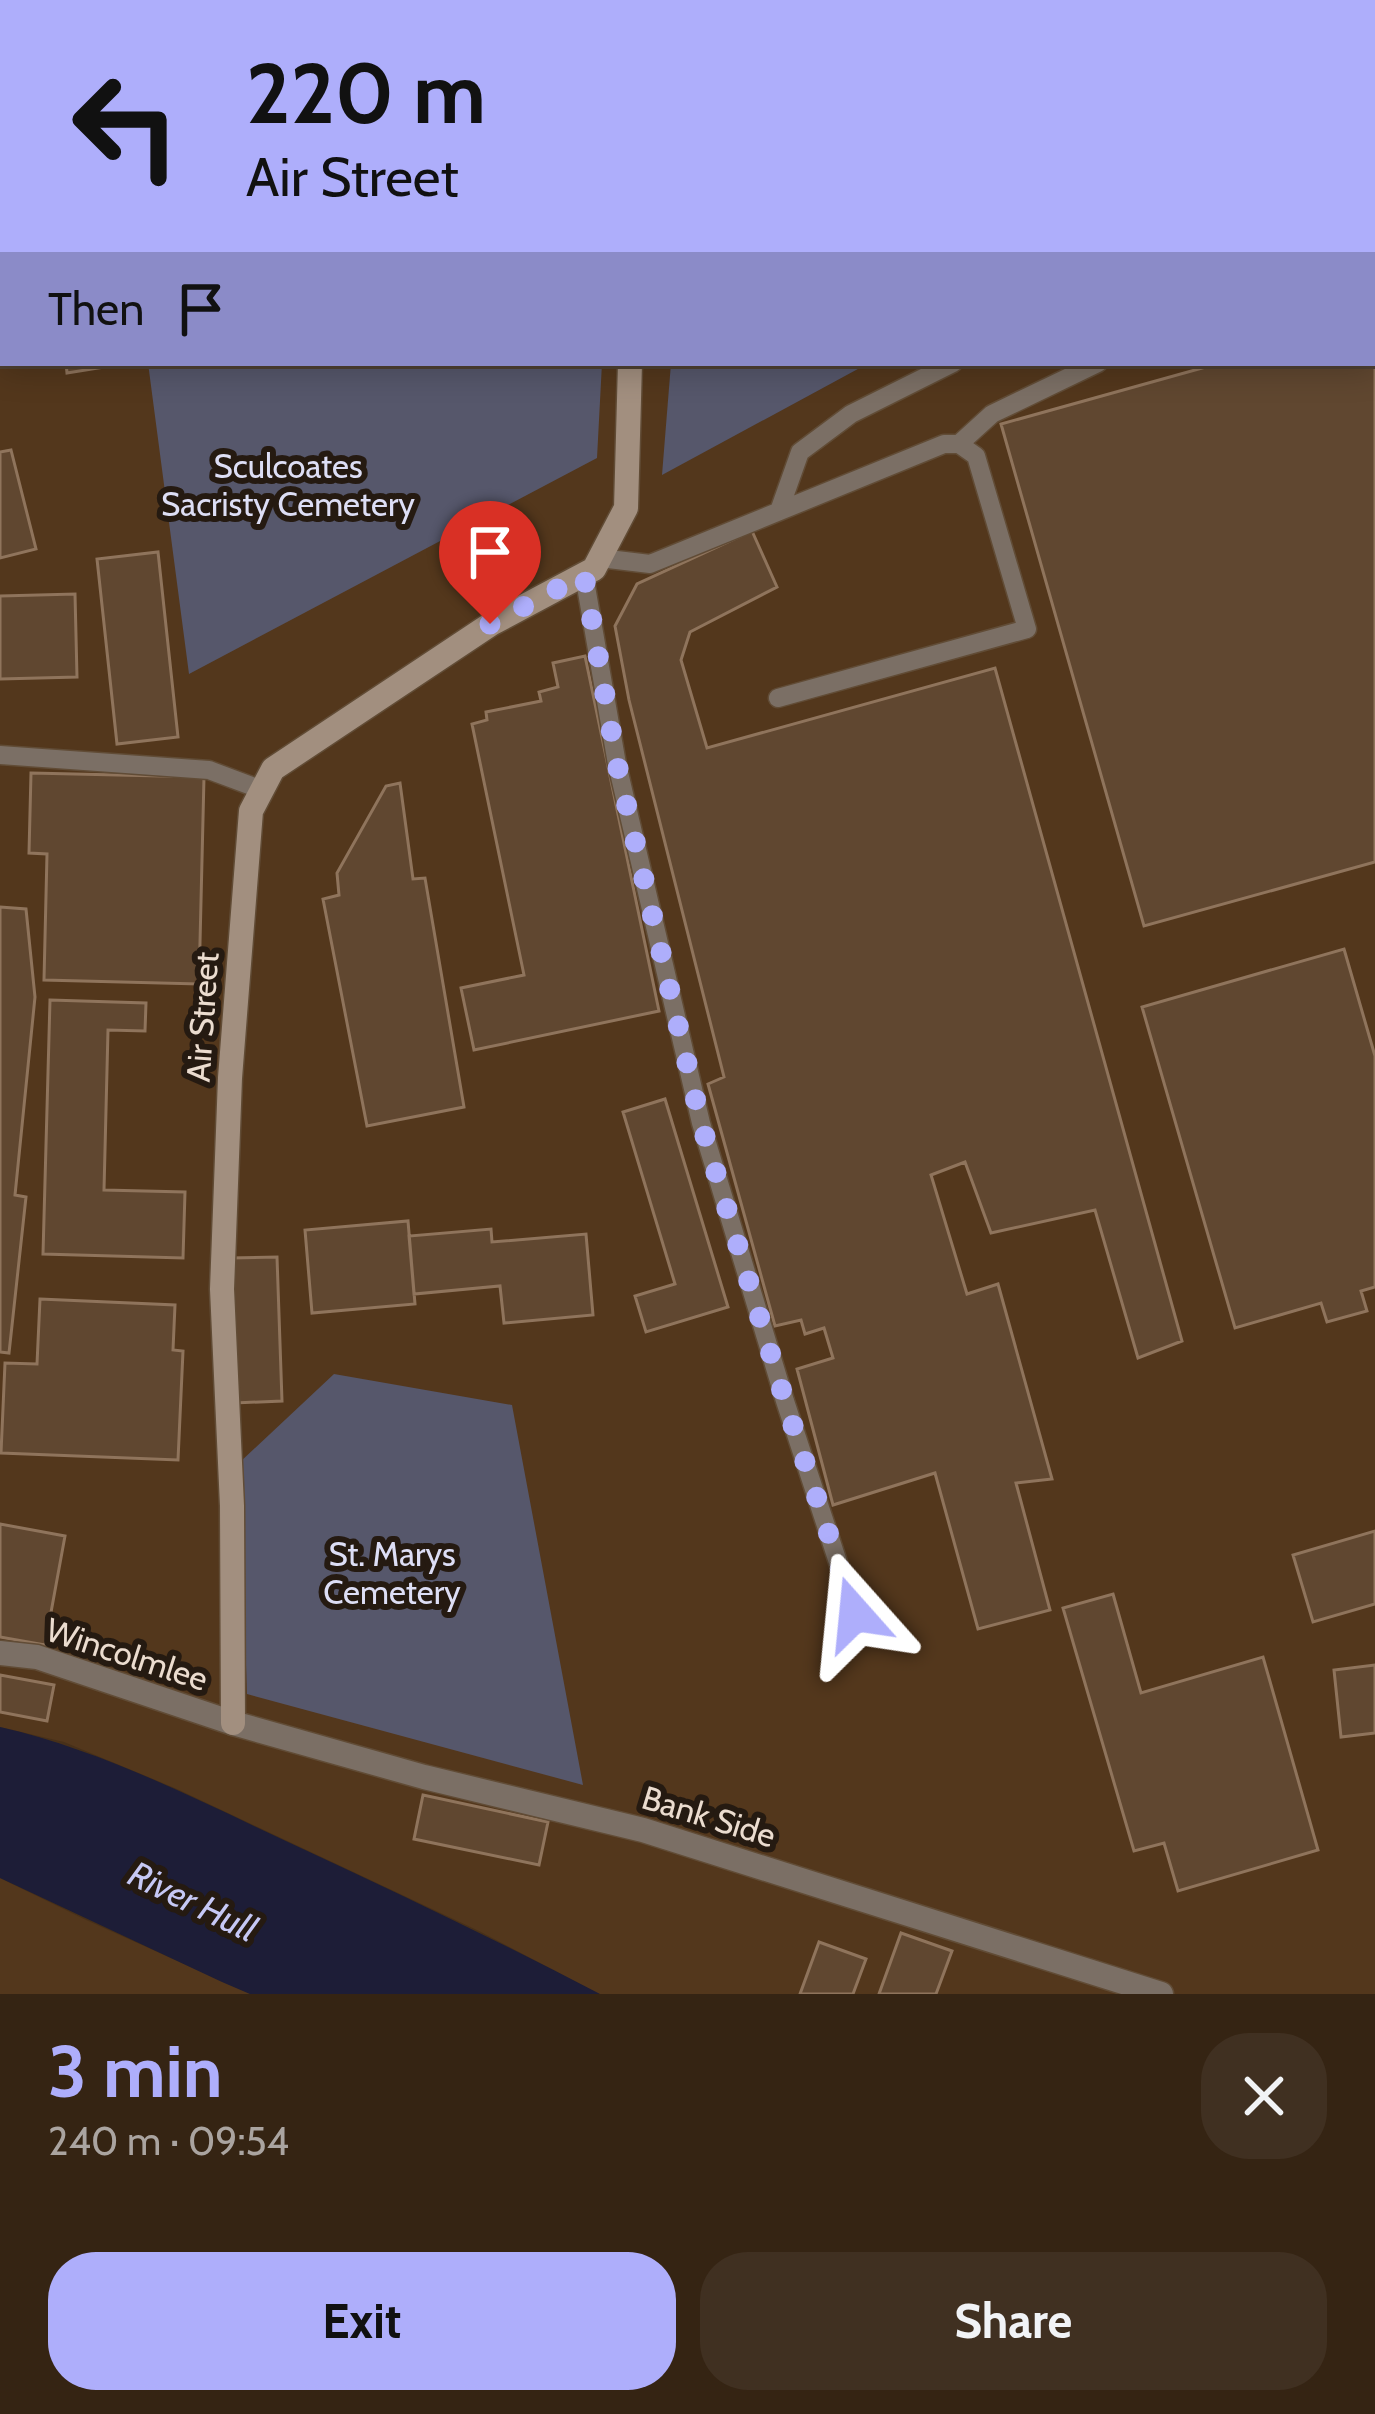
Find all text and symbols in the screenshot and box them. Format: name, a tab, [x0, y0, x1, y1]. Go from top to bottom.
text: 220 m	[246, 42, 486, 144]
icon: left	[48, 48, 204, 204]
text: Air Street	[246, 144, 459, 210]
icon: arrive	[168, 276, 234, 342]
text: Then	[48, 282, 144, 336]
park label: Sculcoates Sacristy Cemetery	[161, 446, 415, 524]
pin	[439, 501, 541, 624]
icon: arrive	[457, 519, 523, 585]
street label: Air Street	[178, 951, 226, 1083]
park label: St. Marys Cemetery	[323, 1534, 461, 1612]
position arrow	[792, 1551, 918, 1677]
street label: Wincolmlee	[41, 1609, 213, 1699]
street label: Bank Side	[637, 1777, 781, 1855]
water label: River Hull	[122, 1851, 265, 1951]
text: 3 min	[48, 2028, 223, 2115]
button: close	[1201, 2033, 1327, 2159]
text: 240 m · 09:54	[48, 2117, 289, 2165]
button: Exit	[48, 2252, 676, 2390]
button: Share	[700, 2252, 1327, 2390]

